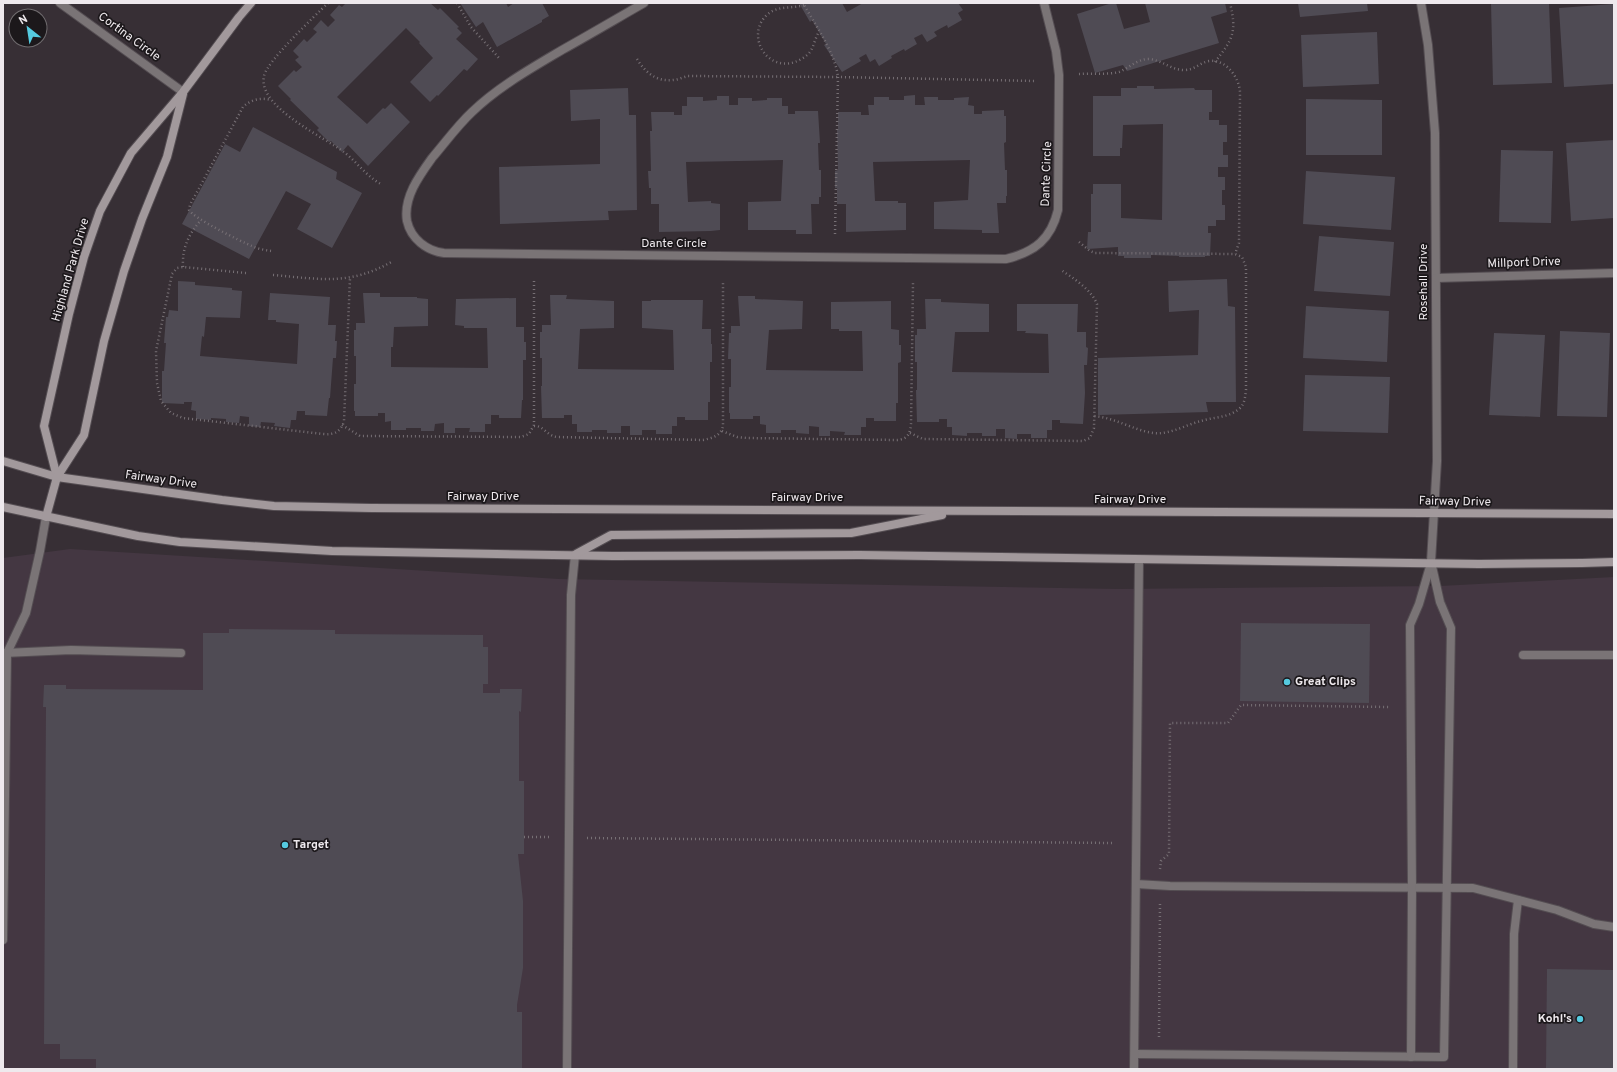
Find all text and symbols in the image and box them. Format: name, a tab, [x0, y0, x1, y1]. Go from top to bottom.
north arrow	[8, 8, 48, 48]
street label: Cortina Circle	[95, 9, 163, 65]
text: N	[17, 12, 30, 28]
street label: Dante Circle	[1038, 141, 1056, 207]
street label: Highland Park Drive	[49, 216, 93, 324]
street label: Dante Circle	[641, 236, 707, 252]
street label: Rosehall Drive	[1416, 244, 1432, 320]
street label: Millport Drive	[1487, 254, 1561, 272]
street label: Fairway Drive	[124, 467, 198, 493]
street label: Fairway Drive	[447, 489, 519, 505]
street label: Fairway Drive	[771, 490, 843, 506]
street label: Fairway Drive	[1094, 492, 1166, 508]
street label: Fairway Drive	[1419, 493, 1491, 511]
place label: Great Clips	[1295, 674, 1356, 690]
marker: Great Clips	[1282, 677, 1292, 687]
place label: Target	[293, 837, 329, 853]
marker: Target	[280, 840, 290, 850]
place label: Kohl's	[1538, 1011, 1572, 1027]
marker: Kohl's	[1575, 1014, 1585, 1024]

